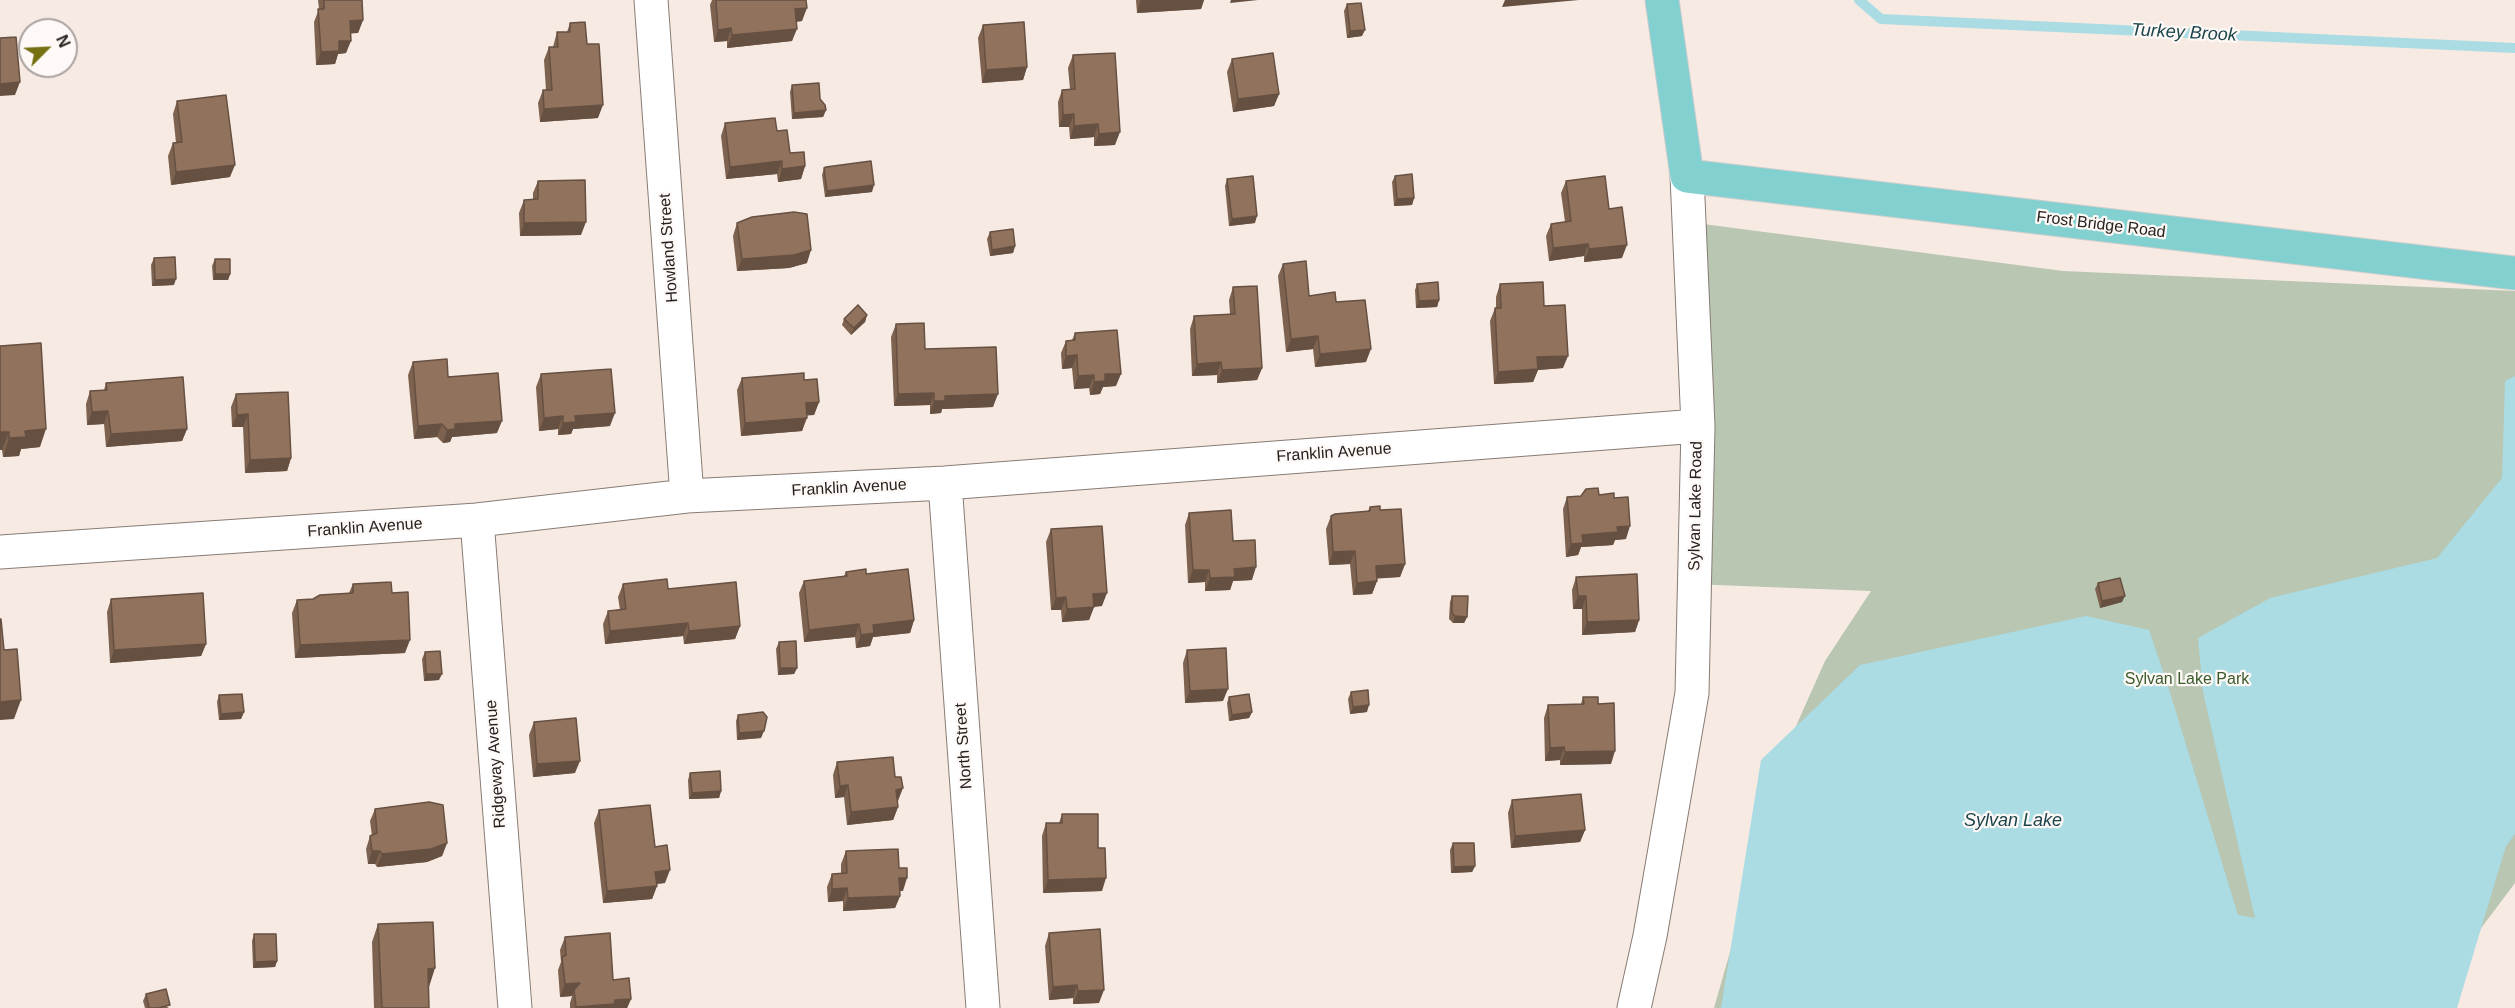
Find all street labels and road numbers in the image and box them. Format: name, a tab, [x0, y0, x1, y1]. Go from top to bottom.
street label: Howland Street	[656, 193, 682, 303]
street label: Frost Bridge Road	[2035, 208, 2167, 242]
street label: Franklin Avenue	[1276, 439, 1392, 467]
street label: Sylvan Lake Road	[1685, 441, 1707, 571]
street label: Franklin Avenue	[791, 475, 907, 501]
street label: Franklin Avenue	[307, 514, 423, 542]
street label: Ridgeway Avenue	[482, 699, 510, 829]
street label: North Street	[951, 702, 977, 790]

